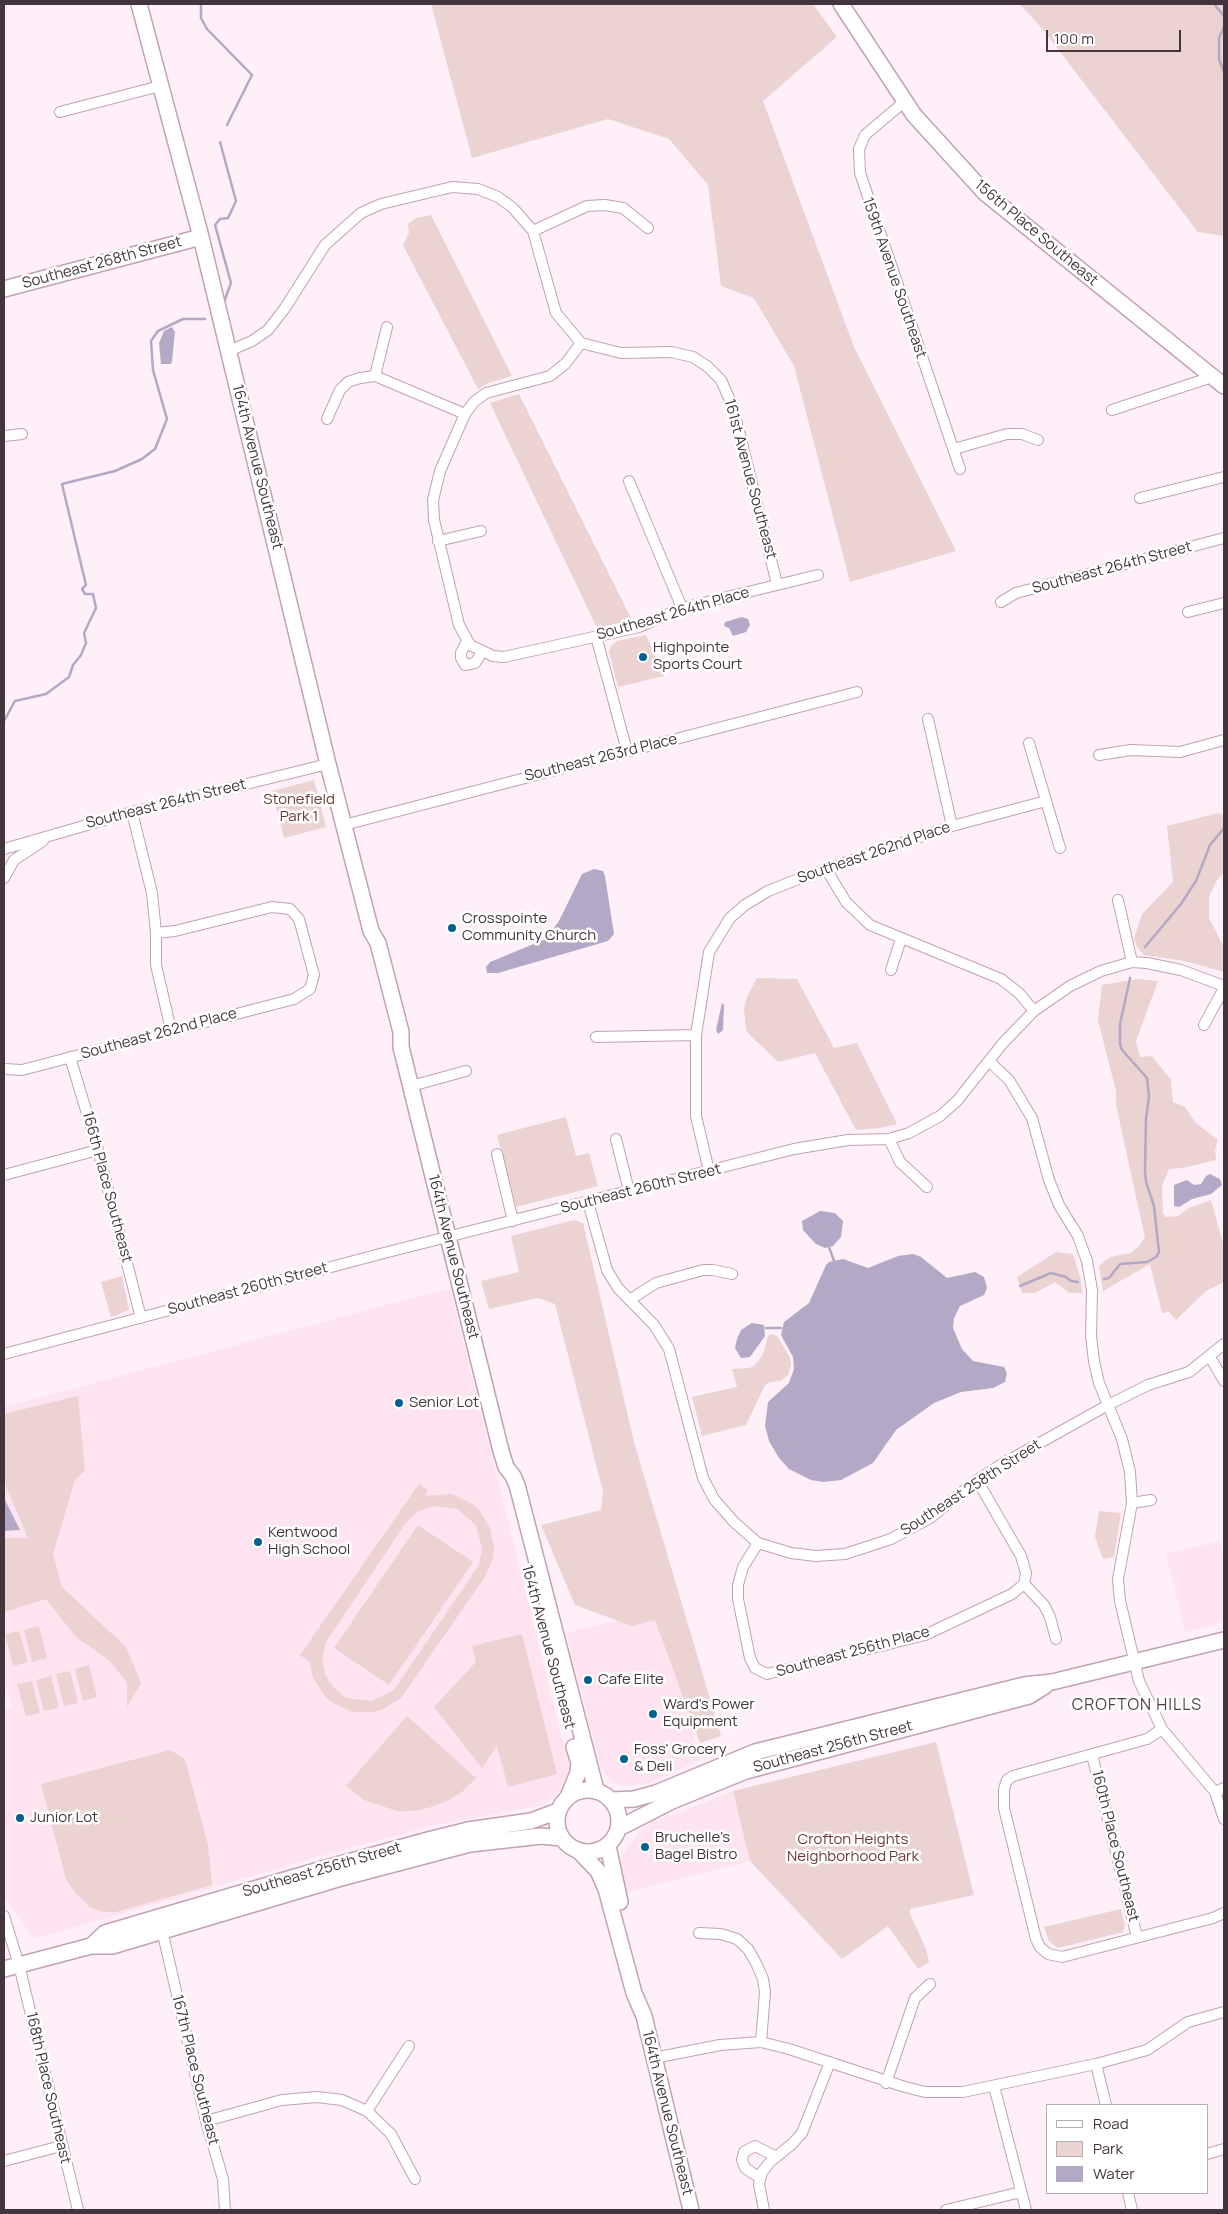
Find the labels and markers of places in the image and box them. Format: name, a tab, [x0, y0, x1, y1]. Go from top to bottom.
place label: Highpointe Sports Court	[653, 639, 742, 674]
marker: Highpointe Sports Court	[637, 651, 649, 663]
place label: Crosspointe Community Church	[462, 910, 596, 945]
marker: Crosspointe Community Church	[446, 922, 458, 934]
place label: Senior Lot	[409, 1394, 479, 1412]
marker: Senior Lot	[393, 1397, 405, 1409]
place label: Kentwood High School	[268, 1524, 350, 1559]
marker: Kentwood High School	[252, 1536, 264, 1548]
place label: Cafe Elite	[598, 1671, 664, 1689]
marker: Cafe Elite	[582, 1674, 594, 1686]
place label: Ward's Power Equipment	[663, 1696, 755, 1731]
marker: Ward's Power Equipment	[647, 1708, 659, 1720]
place label: Foss' Grocery & Deli	[634, 1741, 727, 1776]
marker: Foss' Grocery & Deli	[618, 1753, 630, 1765]
place label: Junior Lot	[30, 1809, 98, 1827]
marker: Junior Lot	[14, 1812, 26, 1824]
place label: Bruchelle's Bagel Bistro	[655, 1829, 737, 1864]
marker: Bruchelle's Bagel Bistro	[639, 1841, 651, 1853]

